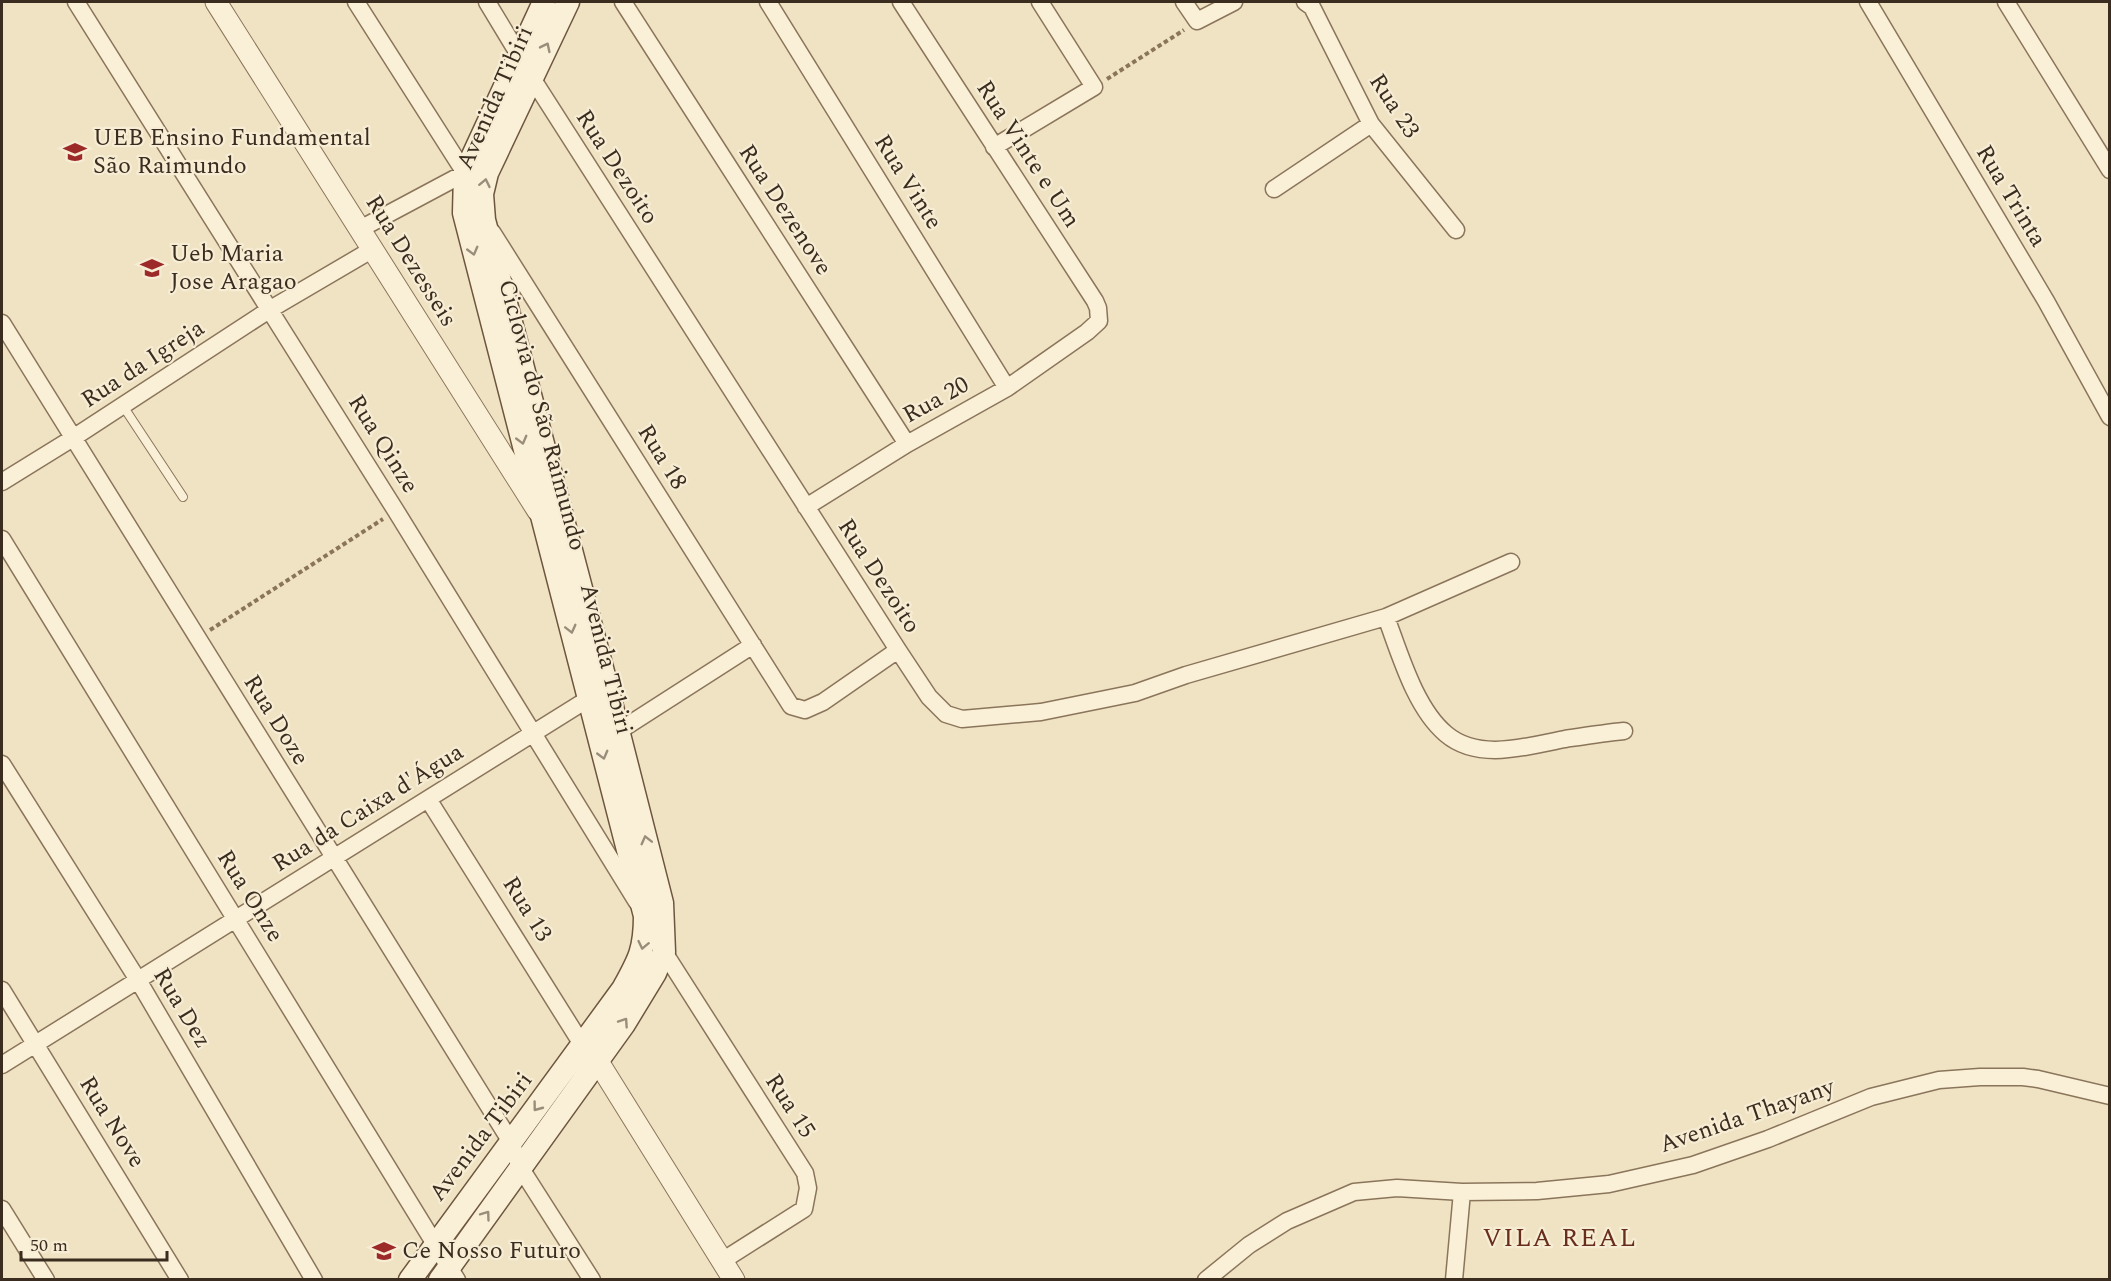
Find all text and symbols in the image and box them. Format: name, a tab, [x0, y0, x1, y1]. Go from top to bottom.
street label: Avenida Tibiri	[447, 20, 543, 176]
one-way arrow	[539, 42, 551, 53]
street label: Rua 23	[1360, 66, 1428, 146]
street label: Rua Vinte e Um	[967, 73, 1089, 235]
street label: Rua Dezoito	[566, 102, 668, 232]
place label: UEB Ensino Fundamental São Raimundo	[93, 120, 371, 184]
street label: Rua Vinte	[865, 127, 951, 237]
street label: Rua Dezenove	[729, 137, 841, 283]
street label: Rua Trinta	[1966, 138, 2056, 254]
school or university icon: UEB Ensino Fundamental São Raimundo	[62, 139, 88, 165]
one-way arrow	[478, 178, 491, 188]
street label: Rua Dezesseis	[356, 188, 466, 334]
place label: Ueb Maria Jose Aragao	[170, 236, 297, 300]
one-way arrow	[465, 246, 478, 256]
school or university icon: Ueb Maria Jose Aragao	[139, 255, 165, 281]
street label: Ciclovia do São Raimundo	[488, 275, 596, 555]
street label: Rua da Igreja	[74, 310, 212, 417]
street label: Rua 20	[896, 367, 976, 433]
street label: Rua Qinze	[338, 388, 428, 500]
street label: Rua 18	[628, 417, 696, 497]
one-way arrow	[515, 434, 527, 445]
street label: Rua Dezoito	[828, 511, 930, 641]
street label: Avenida Tibiri	[570, 580, 642, 738]
one-way arrow	[563, 624, 576, 634]
street label: Rua Doze	[234, 667, 318, 773]
street label: Rua da Caixa d'Água	[265, 734, 471, 881]
one-way arrow	[596, 749, 608, 760]
one-way arrow	[641, 835, 654, 845]
street label: Rua Onze	[207, 843, 293, 949]
street label: Rua 13	[493, 869, 561, 949]
one-way arrow	[637, 939, 650, 949]
street label: Rua Dez	[144, 961, 220, 1055]
one-way arrow	[617, 1018, 628, 1029]
street label: Avenida Tibiri	[420, 1065, 542, 1209]
street label: Rua 15	[756, 1066, 824, 1146]
street label: Rua Nove	[70, 1069, 154, 1175]
street label: Avenida Thayany	[1655, 1069, 1841, 1163]
one-way arrow	[533, 1100, 544, 1111]
one-way arrow	[479, 1210, 490, 1221]
district label: VILA REAL	[1483, 1218, 1637, 1258]
scale bar	[21, 1224, 166, 1262]
text: 50 m	[30, 1232, 68, 1259]
place label: Ce Nosso Futuro	[402, 1233, 581, 1269]
school or university icon: Ce Nosso Futuro	[371, 1238, 397, 1264]

